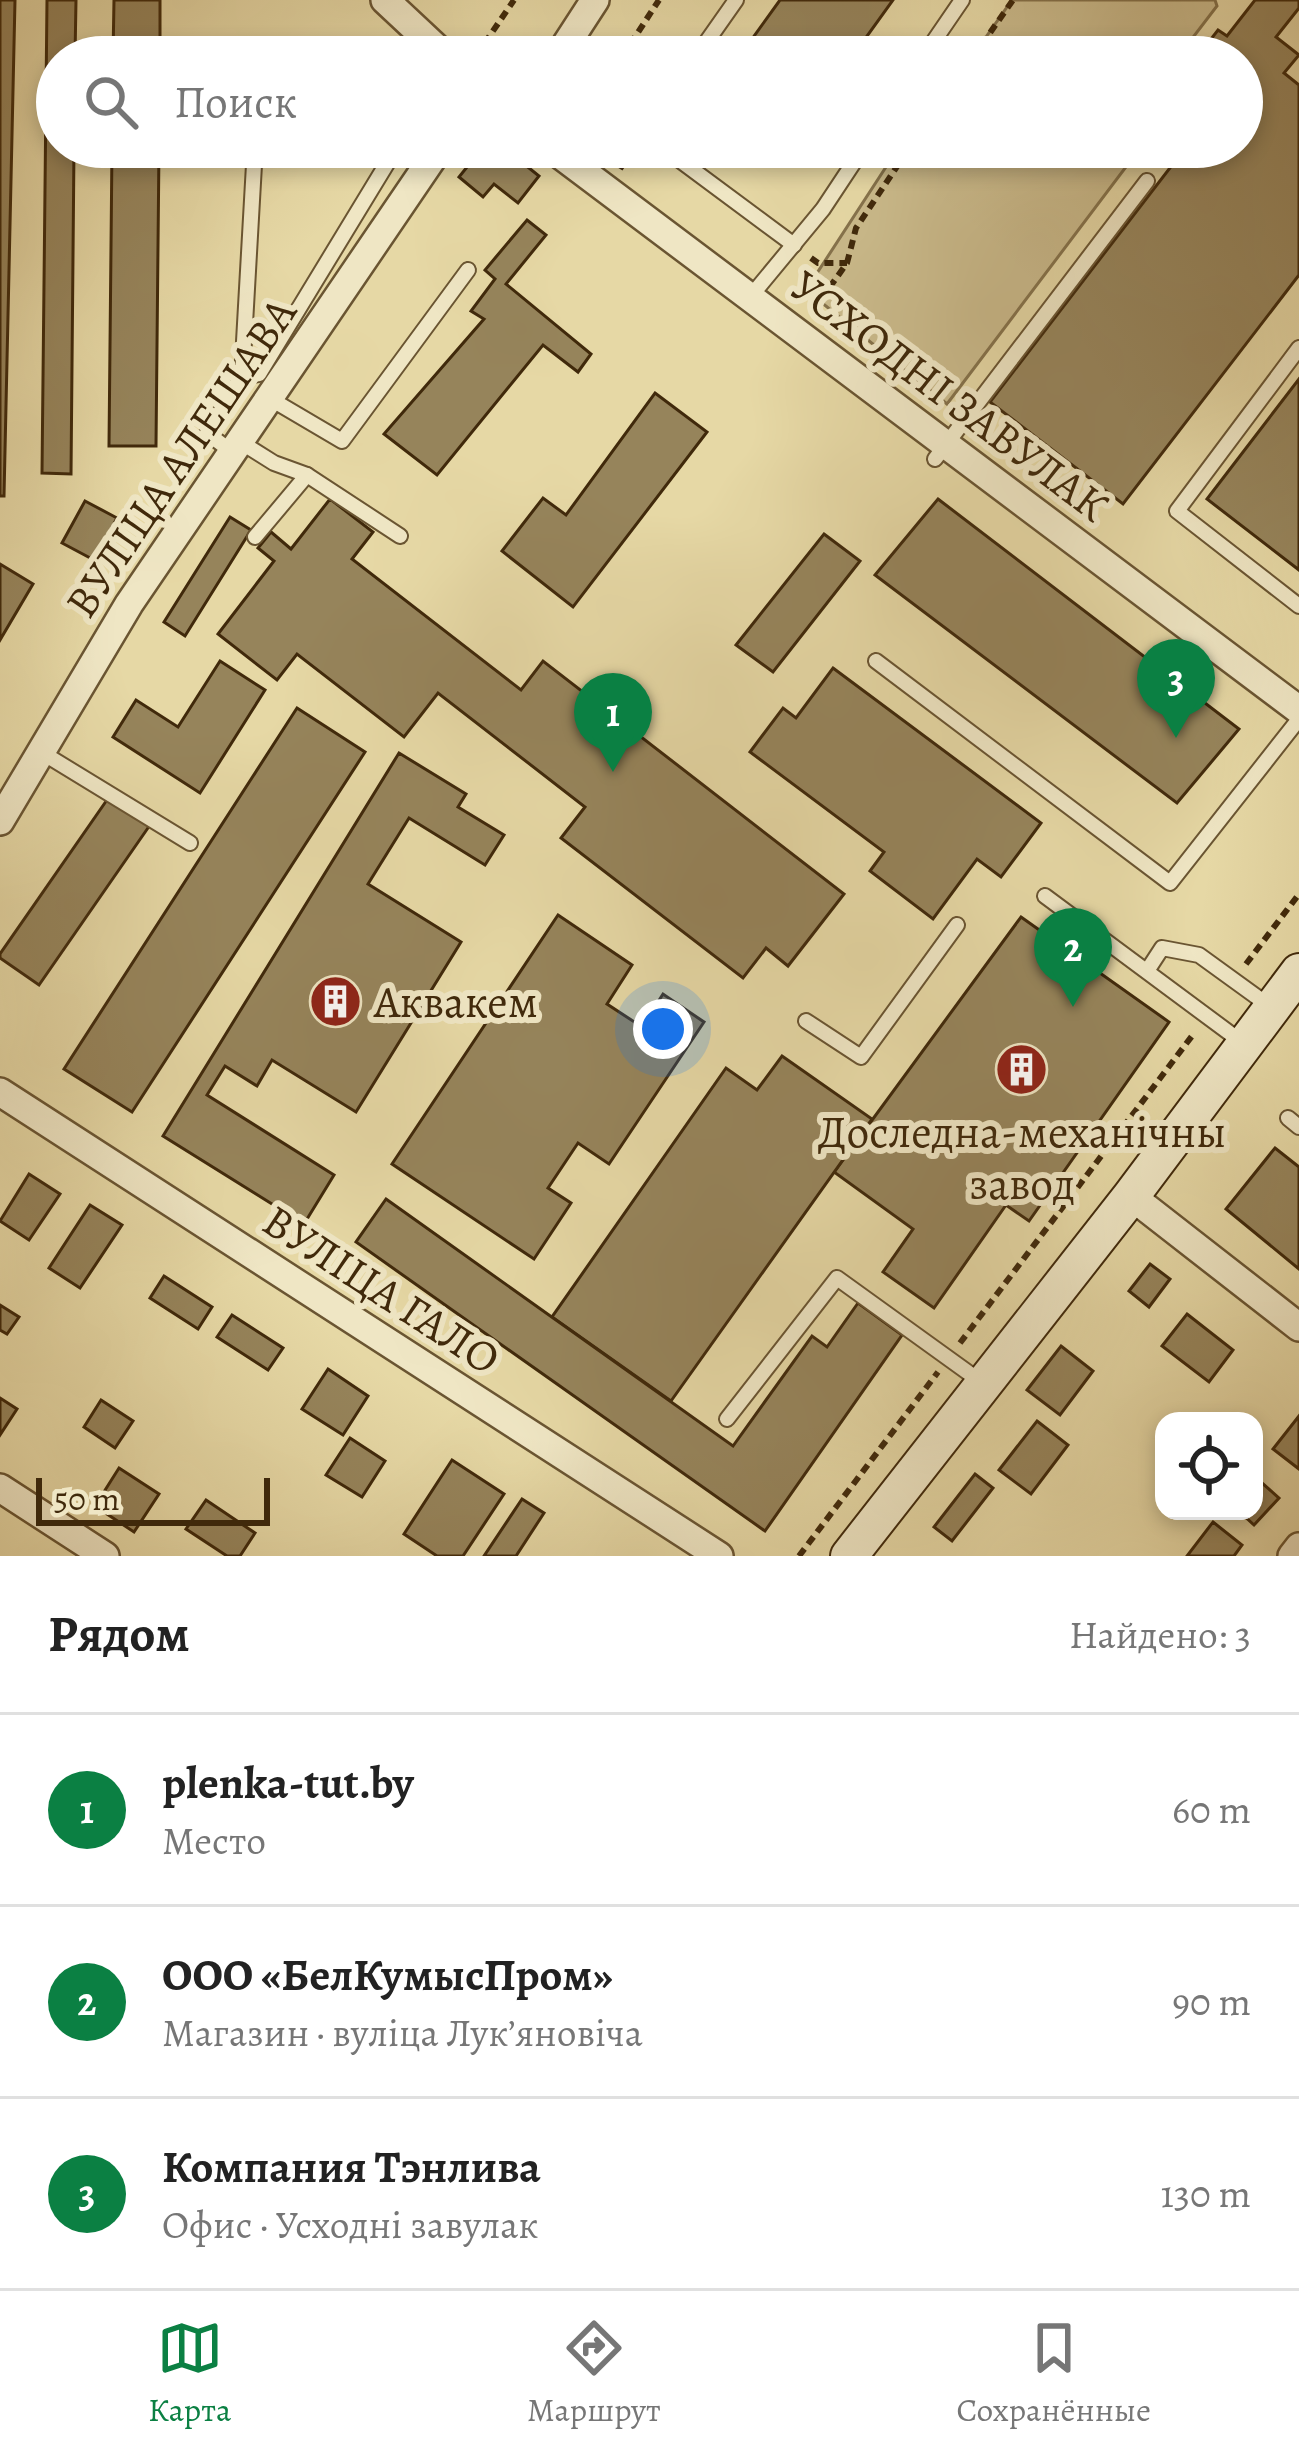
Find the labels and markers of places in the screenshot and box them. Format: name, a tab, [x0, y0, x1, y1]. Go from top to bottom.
pin: 3	[1137, 639, 1215, 738]
pin: 1	[574, 673, 652, 772]
pin: 2	[1034, 908, 1112, 1007]
place label: Аквакем	[373, 971, 538, 1033]
building icon: Аквакем	[307, 973, 363, 1029]
building icon: Доследна-механічны завод	[994, 1042, 1050, 1098]
place label: Доследна-механічны завод	[818, 1101, 1226, 1215]

